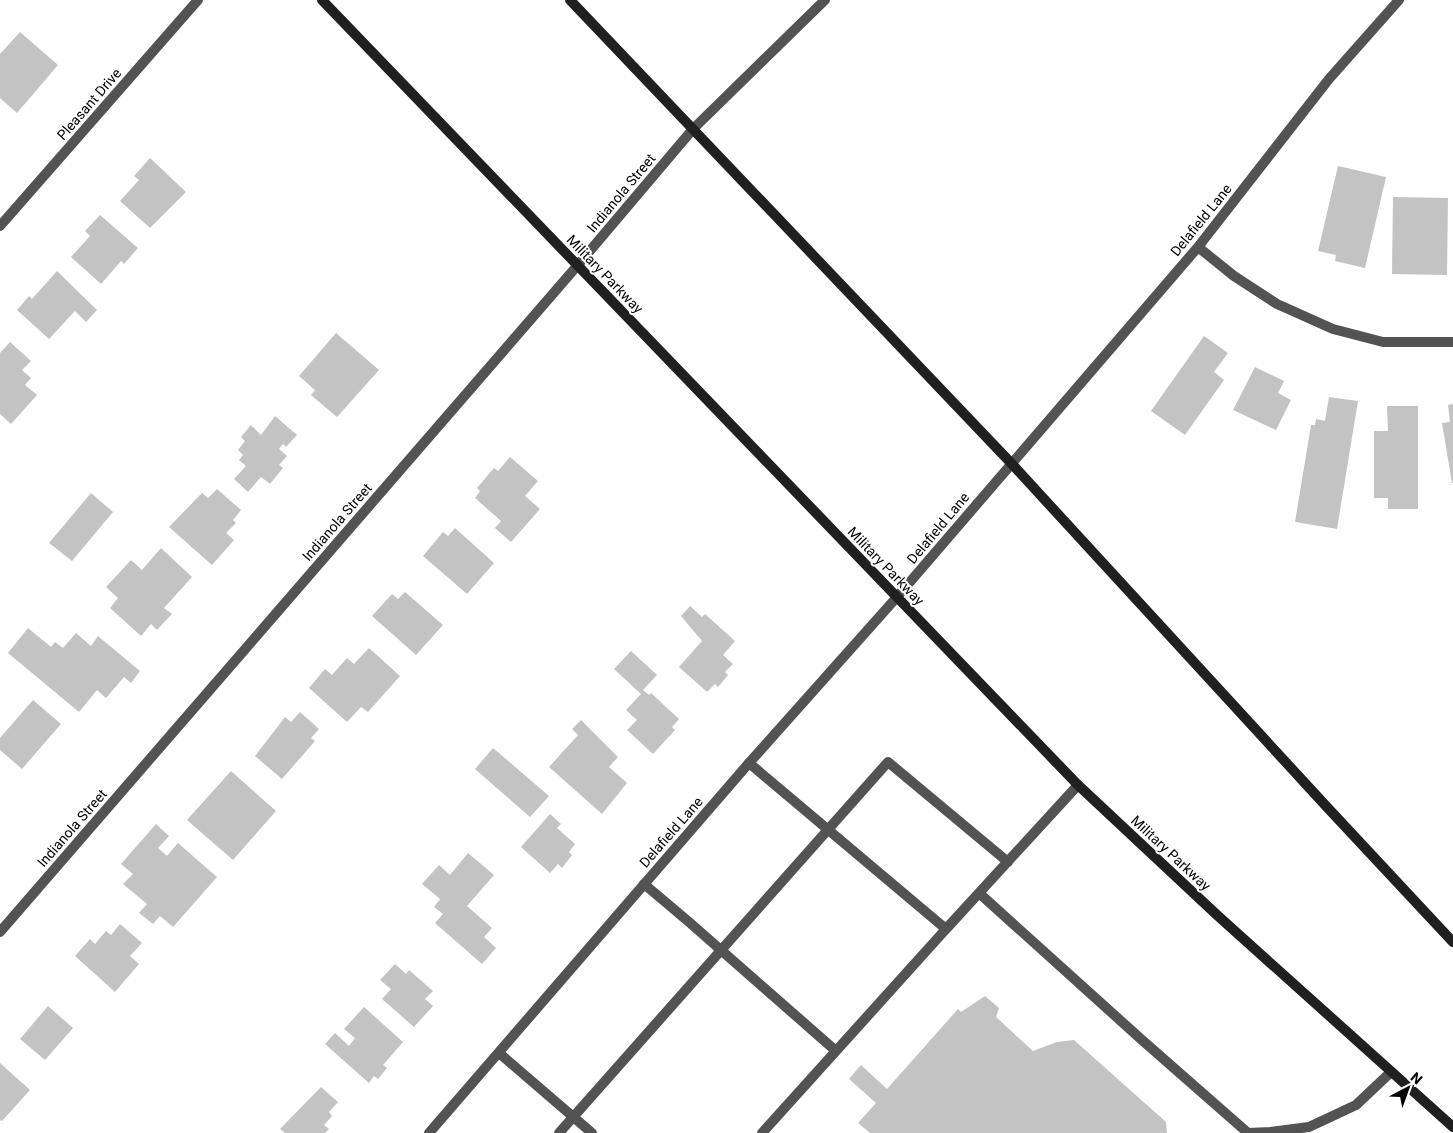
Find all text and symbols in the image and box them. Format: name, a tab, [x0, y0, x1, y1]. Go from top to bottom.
street label: Pleasant Drive	[54, 65, 124, 143]
street label: Indianola Street	[584, 150, 659, 236]
street label: Delafield Lane	[1167, 181, 1235, 259]
street label: Military Parkway	[564, 232, 647, 317]
street label: Indianola Street	[299, 480, 375, 564]
street label: Delafield Lane	[904, 489, 972, 567]
street label: Military Parkway	[845, 524, 928, 609]
street label: Indianola Street	[34, 786, 110, 870]
street label: Delafield Lane	[636, 794, 706, 870]
street label: Military Parkway	[1128, 812, 1214, 894]
north arrow	[1383, 1063, 1433, 1113]
text: N	[1408, 1069, 1426, 1087]

